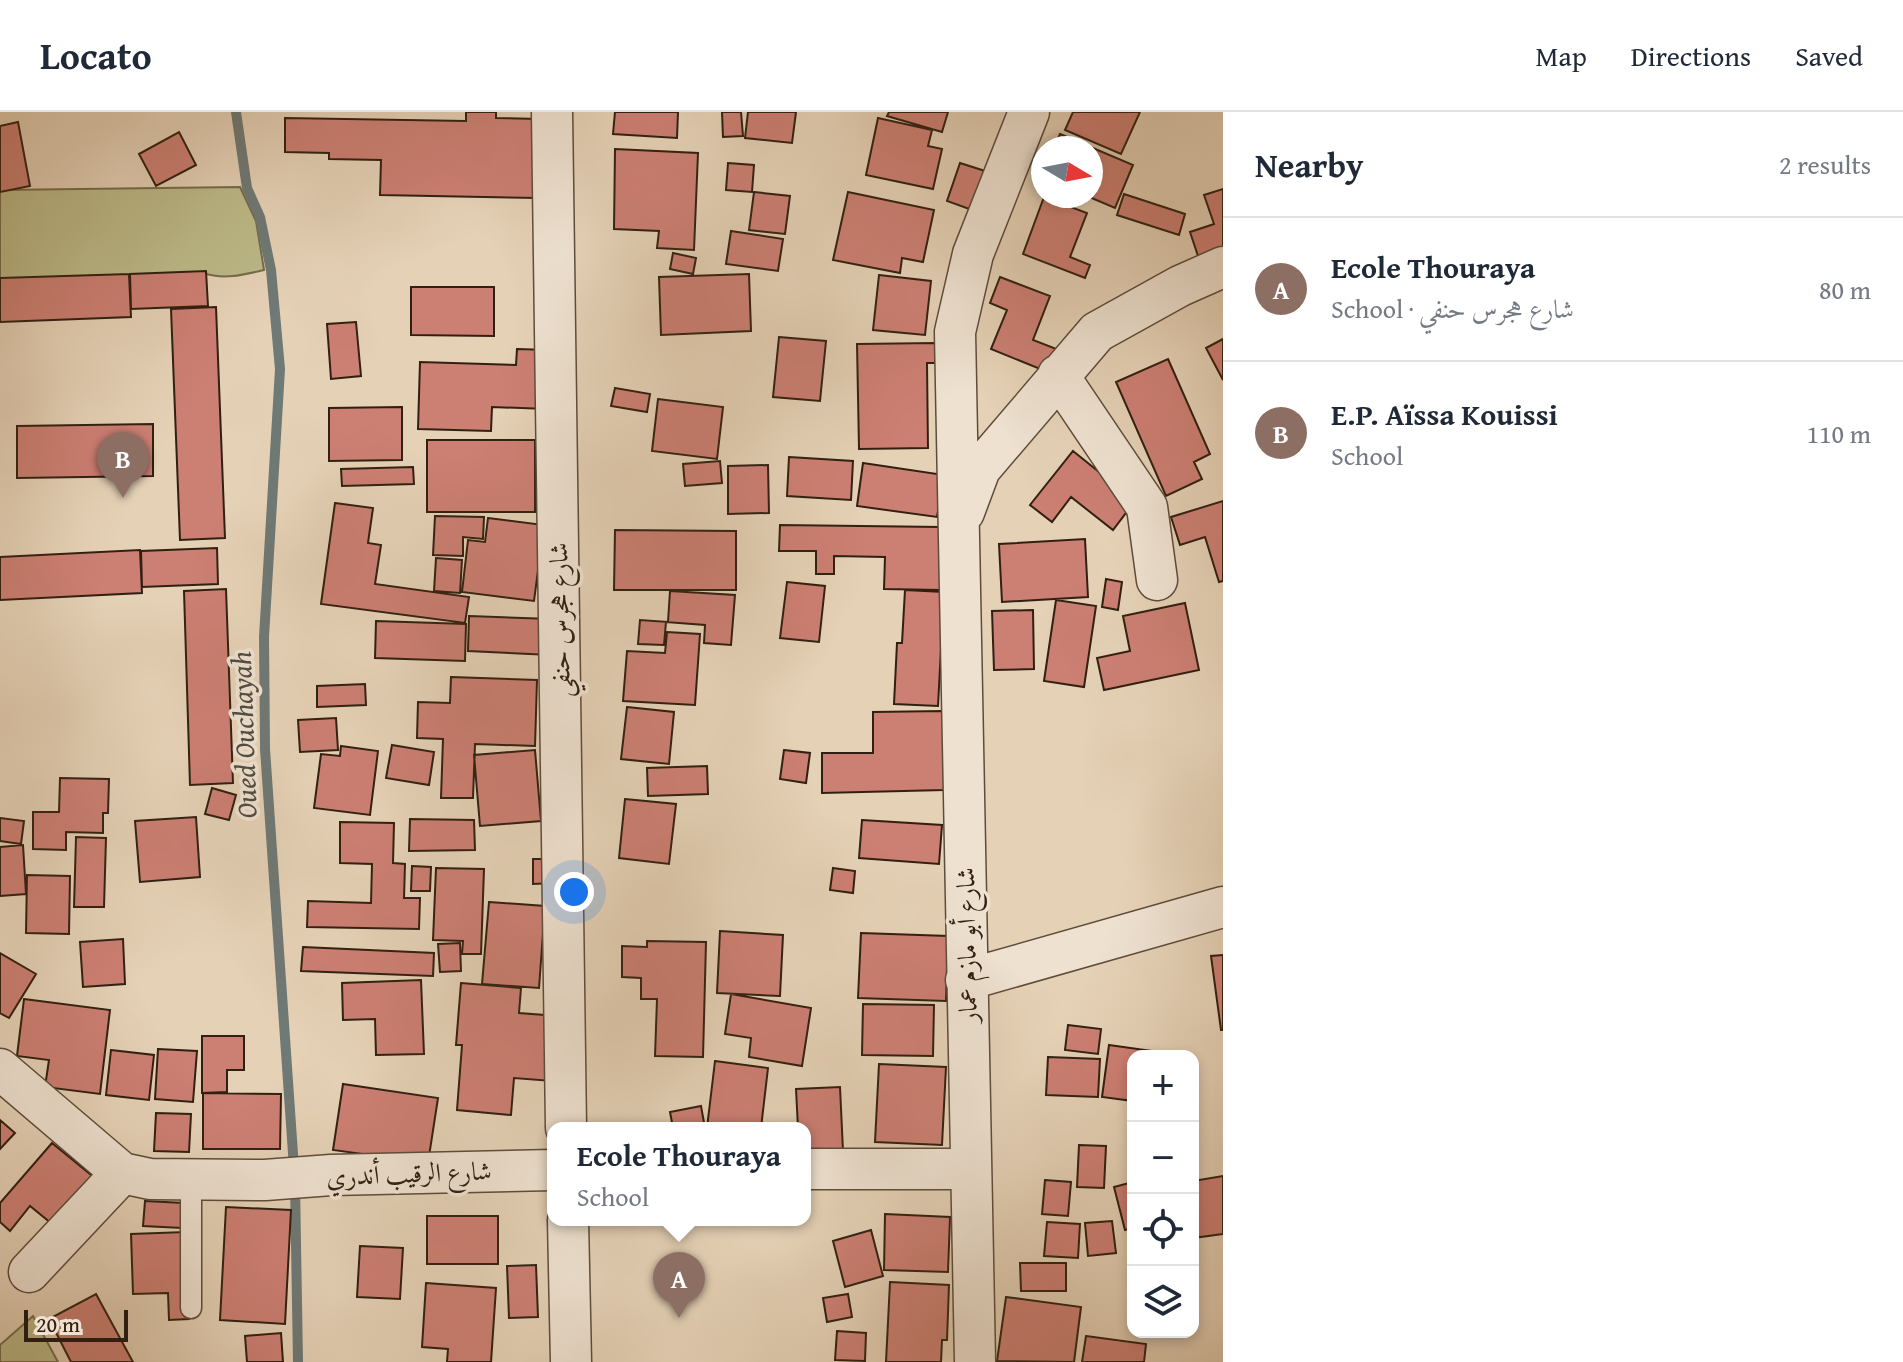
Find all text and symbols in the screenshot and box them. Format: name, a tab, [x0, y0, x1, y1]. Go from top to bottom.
text: Locato	[40, 27, 152, 83]
text: Map	[1535, 35, 1587, 76]
text: Directions	[1631, 35, 1751, 76]
text: Saved	[1795, 35, 1863, 76]
north arrow	[1031, 136, 1103, 208]
text: Nearby	[1255, 140, 1364, 189]
text: 2 results	[1779, 145, 1871, 184]
text: Ecole Thouraya	[1331, 245, 1535, 289]
text: A	[1273, 270, 1289, 309]
text: 80 m	[1819, 270, 1871, 309]
text: School · شارع هجرس حنفي	[1331, 289, 1574, 328]
text: E.P. Aïssa Kouissi	[1331, 392, 1558, 436]
text: B	[1273, 414, 1289, 453]
text: 110 m	[1806, 414, 1871, 453]
pin: B	[97, 432, 149, 498]
text: School	[1331, 436, 1403, 475]
street label: شارع هجرس حنفي	[538, 542, 587, 698]
water label: Oued Ouchayah	[220, 651, 266, 819]
street label: شارع أبو مازم عمار	[945, 867, 991, 1026]
your location	[554, 872, 594, 912]
map controls	[1127, 1050, 1199, 1338]
button: +	[1127, 1050, 1199, 1122]
popup	[547, 1122, 811, 1226]
button: −	[1127, 1122, 1199, 1194]
text: Ecole Thouraya	[577, 1133, 781, 1177]
street label: شارع الرقيب أندري	[326, 1151, 493, 1198]
text: School	[577, 1177, 649, 1216]
button: locate	[1127, 1194, 1199, 1266]
pin: A	[653, 1252, 705, 1318]
button: layers	[1127, 1266, 1199, 1338]
scale bar	[24, 1306, 128, 1342]
text: 20 m	[36, 1308, 80, 1340]

